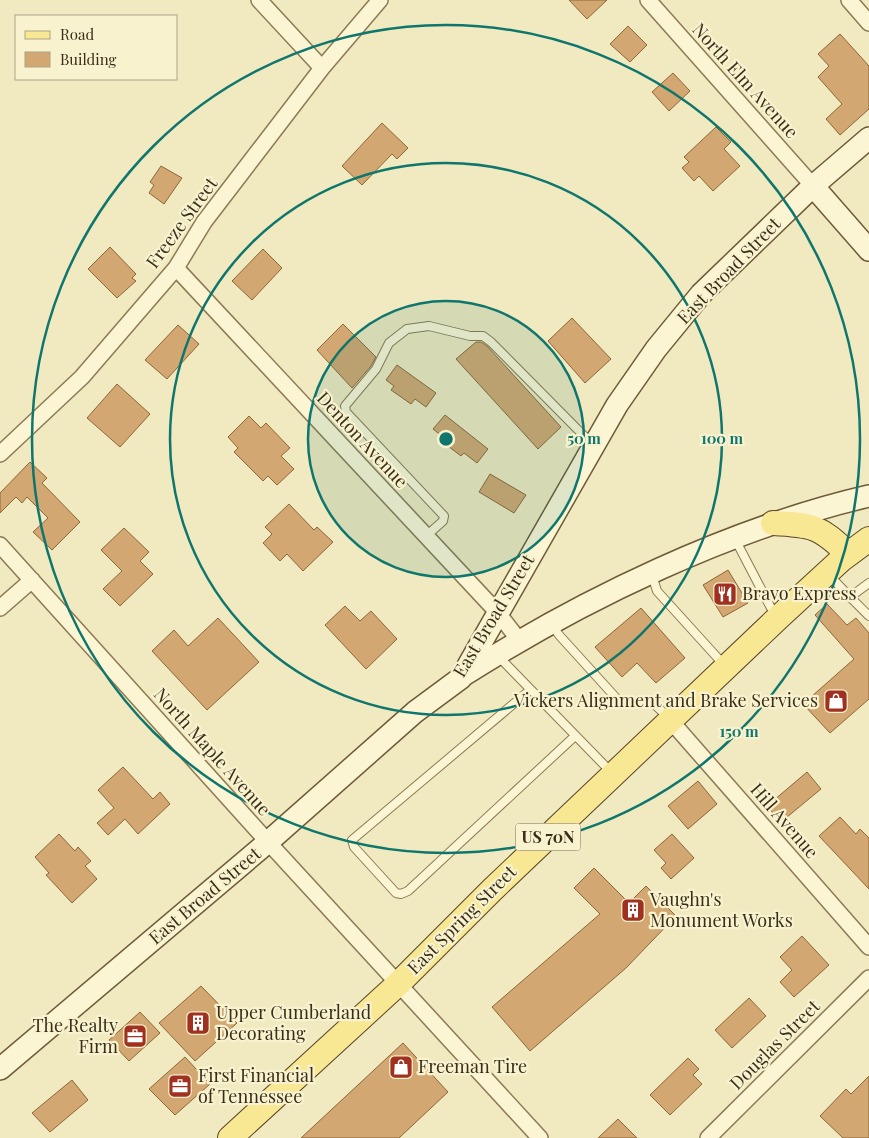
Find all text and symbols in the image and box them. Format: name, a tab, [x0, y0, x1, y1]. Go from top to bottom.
legend	[15, 15, 178, 80]
street label: North Elm Avenue	[688, 18, 804, 143]
text: Road	[60, 24, 94, 44]
text: Building	[60, 49, 117, 69]
street label: Freeze Street	[140, 172, 223, 273]
street label: East Broad Street	[671, 211, 786, 329]
street label: Denton Avenue	[312, 386, 413, 493]
text: 50 m	[567, 428, 601, 448]
text: 100 m	[701, 428, 744, 448]
centre of rings	[437, 430, 455, 448]
street label: East Broad Street	[447, 549, 540, 681]
restaurant icon: Bravo Express	[712, 581, 738, 607]
place label: Bravo Express	[742, 581, 857, 605]
street label: North Maple Avenue	[149, 682, 277, 820]
place label: Vickers Alignment and Brake Services	[513, 688, 818, 712]
shop icon: Vickers Alignment and Brake Services	[823, 688, 849, 714]
text: 150 m	[719, 721, 759, 741]
street label: Hill Avenue	[745, 778, 824, 863]
road number: US 70N	[516, 824, 580, 850]
street label: East Broad Street	[143, 841, 266, 949]
street label: East Spring Street	[402, 859, 521, 979]
place label: Vaughn's Monument Works	[649, 887, 793, 932]
building icon: Vaughn's Monument Works	[620, 897, 646, 923]
street label: Douglas Street	[724, 994, 825, 1094]
place label: Upper Cumberland Decorating	[216, 1000, 372, 1045]
building icon: Upper Cumberland Decorating	[185, 1010, 211, 1036]
place label: The Realty Firm	[32, 1013, 118, 1058]
office icon: The Realty Firm	[122, 1023, 148, 1049]
shop icon: Freeman Tire	[388, 1054, 414, 1080]
place label: Freeman Tire	[418, 1054, 527, 1078]
place label: First Financial of Tennessee	[198, 1063, 314, 1108]
office icon: First Financial of Tennessee	[167, 1073, 193, 1099]

